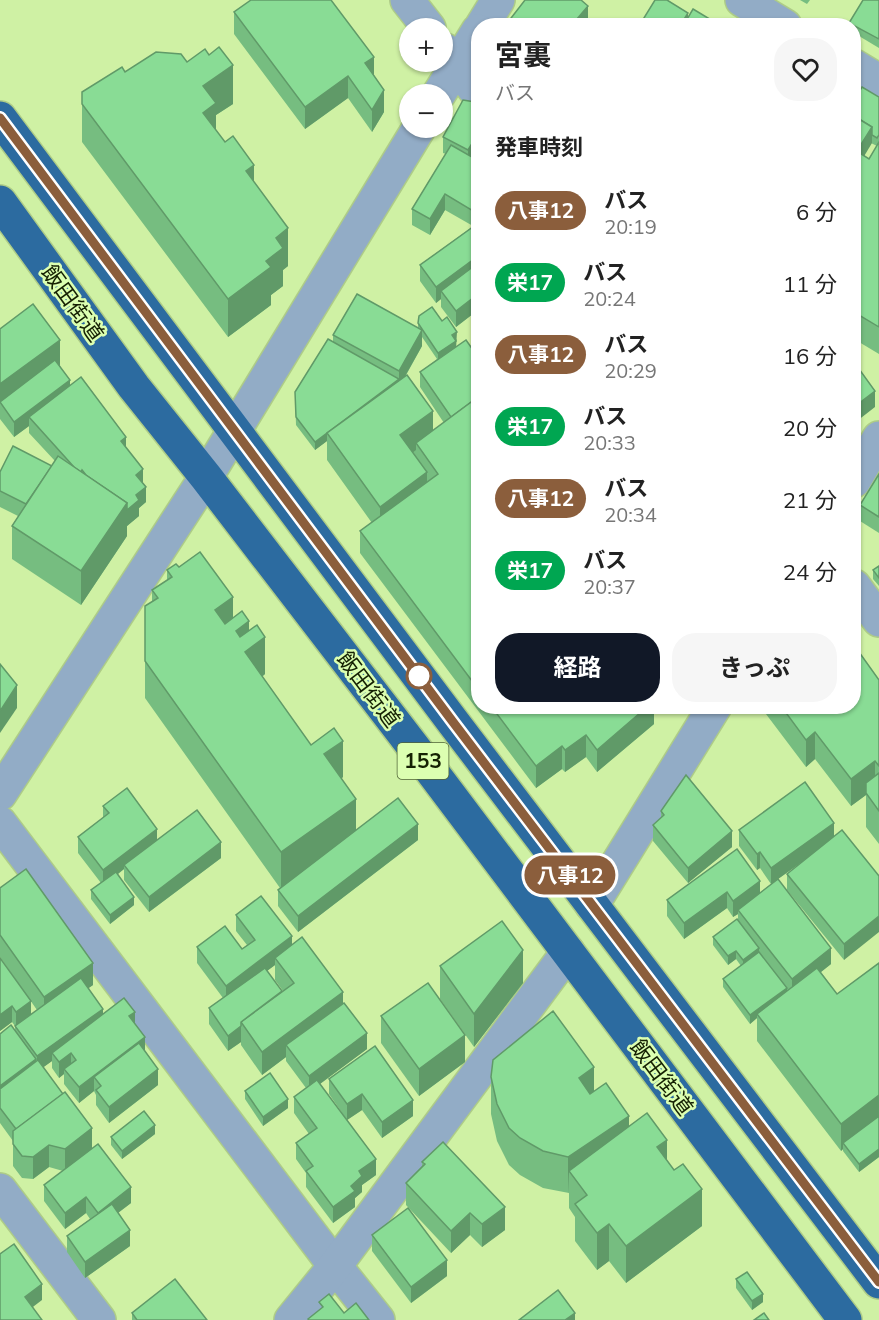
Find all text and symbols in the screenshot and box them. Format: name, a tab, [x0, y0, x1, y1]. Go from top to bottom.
map controls	[399, 18, 453, 138]
button: +	[399, 18, 453, 72]
text: 宮裏	[495, 37, 551, 72]
button: heart	[774, 38, 837, 101]
text: バス	[495, 80, 535, 105]
button: −	[399, 84, 453, 138]
text: 発車時刻	[495, 133, 583, 161]
text: バス	[604, 186, 648, 214]
text: 八事12	[507, 197, 574, 223]
text: 6 分	[796, 198, 837, 226]
text: 20:19	[604, 214, 657, 239]
text: バス	[583, 258, 627, 286]
street label: 飯田街道	[36, 259, 110, 347]
text: 栄17	[507, 269, 553, 295]
text: 11 分	[783, 270, 837, 298]
text: 20:24	[583, 286, 636, 311]
text: バス	[604, 330, 648, 358]
text: 八事12	[507, 341, 574, 367]
text: 16 分	[783, 342, 837, 370]
text: 20:29	[604, 358, 657, 383]
text: バス	[583, 402, 627, 430]
text: 栄17	[507, 413, 553, 439]
text: 20 分	[783, 414, 837, 442]
text: 20:33	[583, 430, 636, 455]
text: バス	[604, 474, 648, 502]
text: 八事12	[507, 485, 574, 511]
text: 21 分	[783, 486, 837, 514]
text: 20:34	[604, 502, 657, 527]
text: バス	[583, 546, 627, 574]
text: 栄17	[507, 557, 553, 583]
text: 24 分	[783, 558, 837, 586]
text: 20:37	[583, 574, 636, 599]
button: 経路	[495, 633, 660, 702]
button: きっぷ	[672, 633, 837, 702]
street label: 飯田街道	[331, 645, 407, 733]
unlabelled marker	[406, 663, 432, 689]
road number: 153	[398, 743, 448, 779]
line badge: 八事12	[528, 856, 612, 894]
text: 八事12	[536, 862, 604, 888]
street label: 飯田街道	[624, 1033, 700, 1121]

